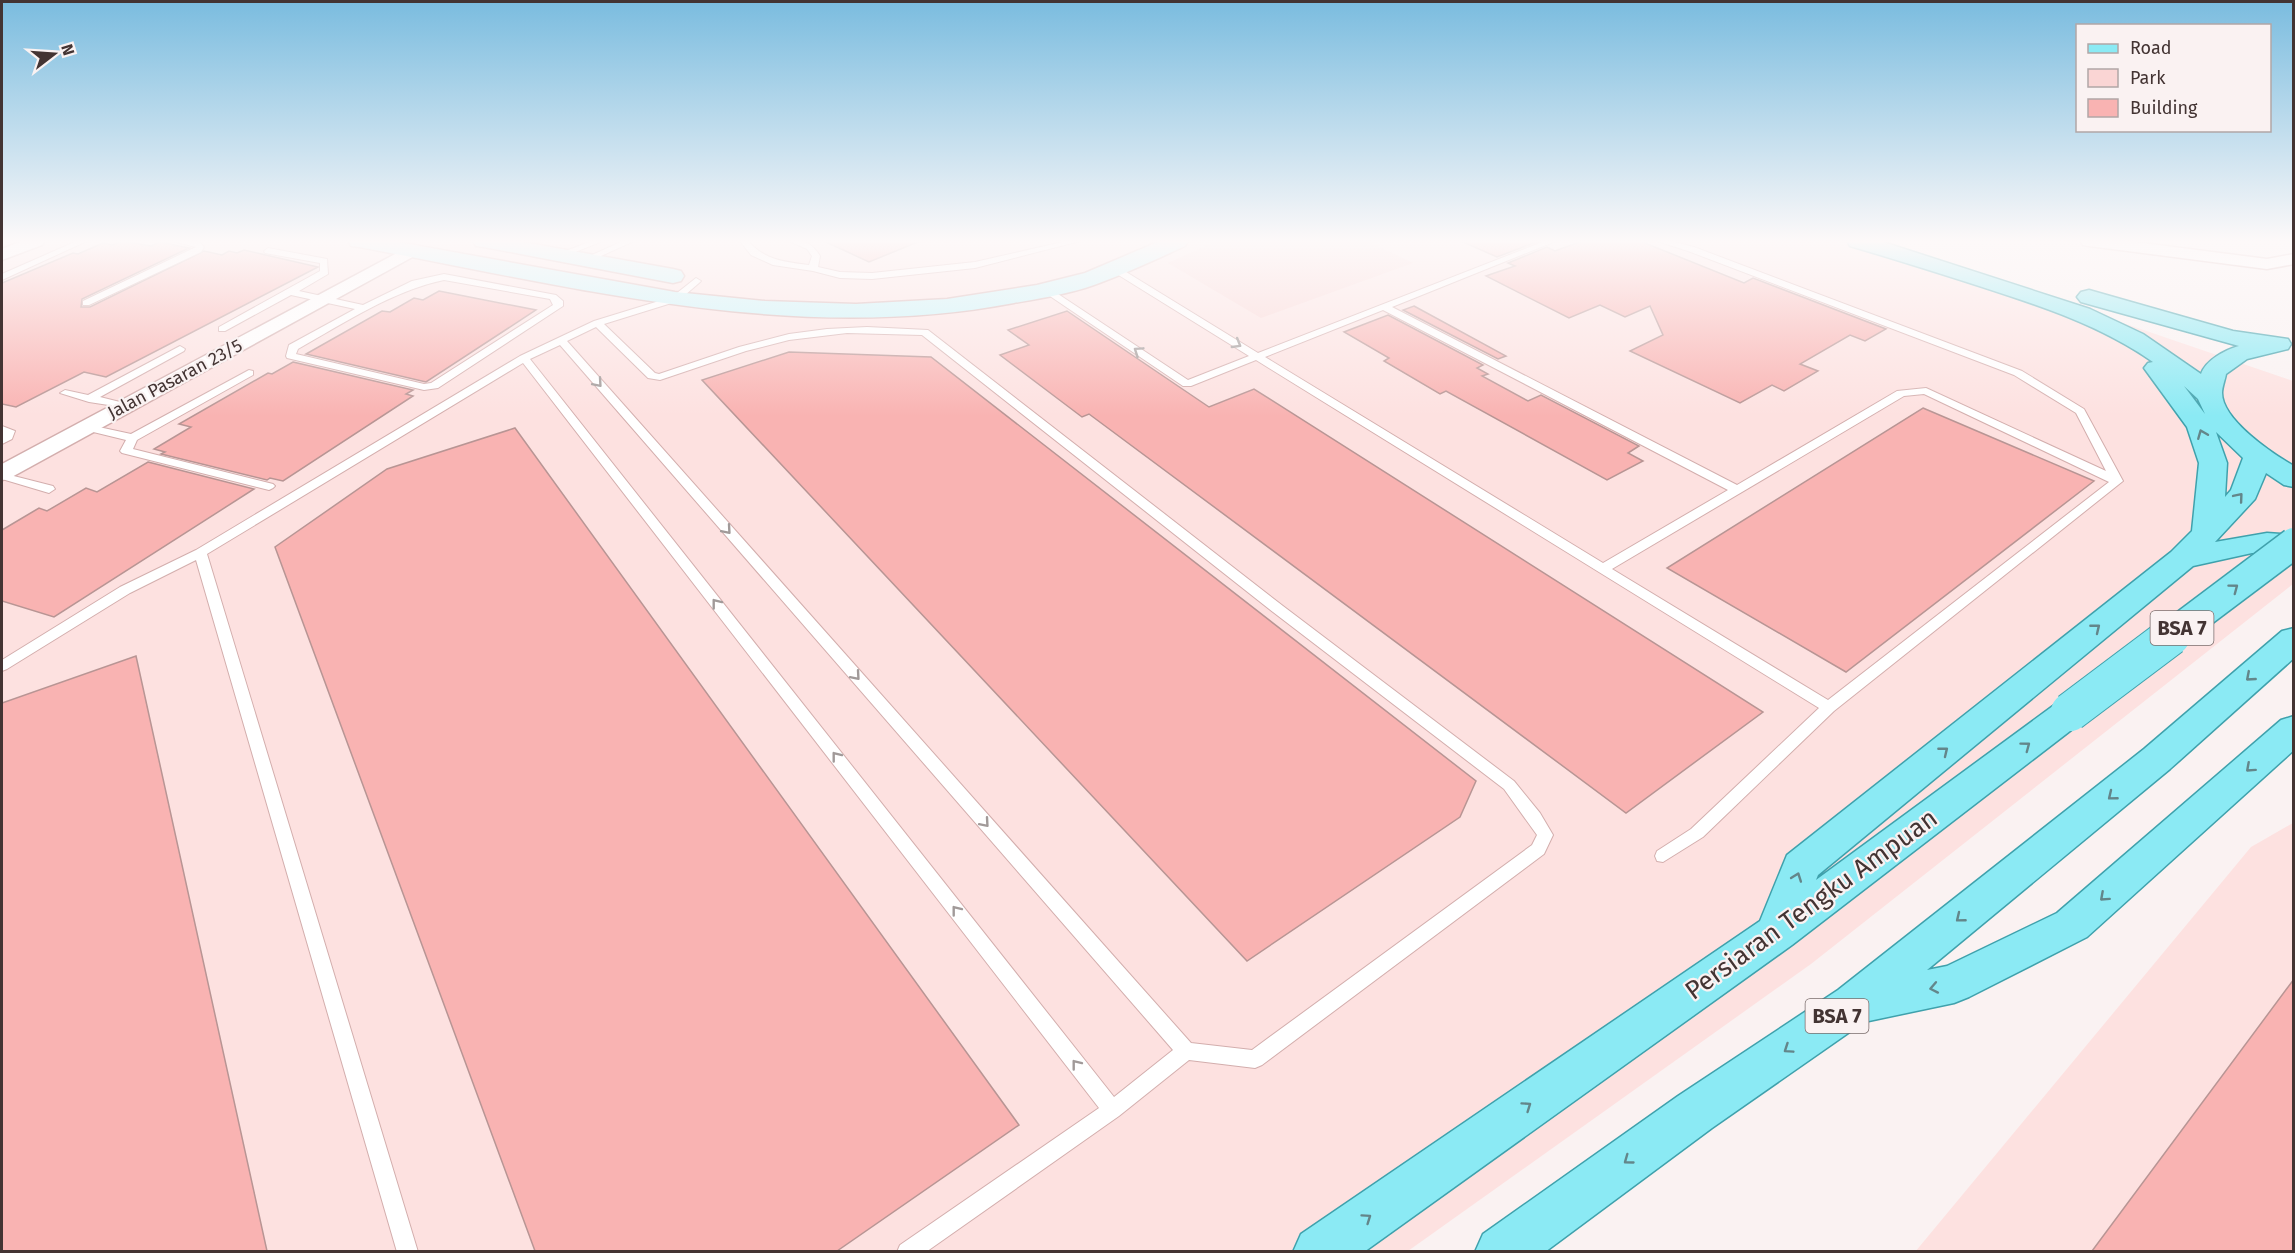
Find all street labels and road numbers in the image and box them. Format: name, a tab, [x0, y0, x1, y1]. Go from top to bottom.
street label: Jalan Pasaran 23/5	[104, 334, 246, 424]
road number: BSA 7	[2150, 611, 2214, 645]
street label: Persiaran Tengku Ampuan	[1679, 802, 1944, 1006]
road number: BSA 7	[1806, 999, 1868, 1033]

